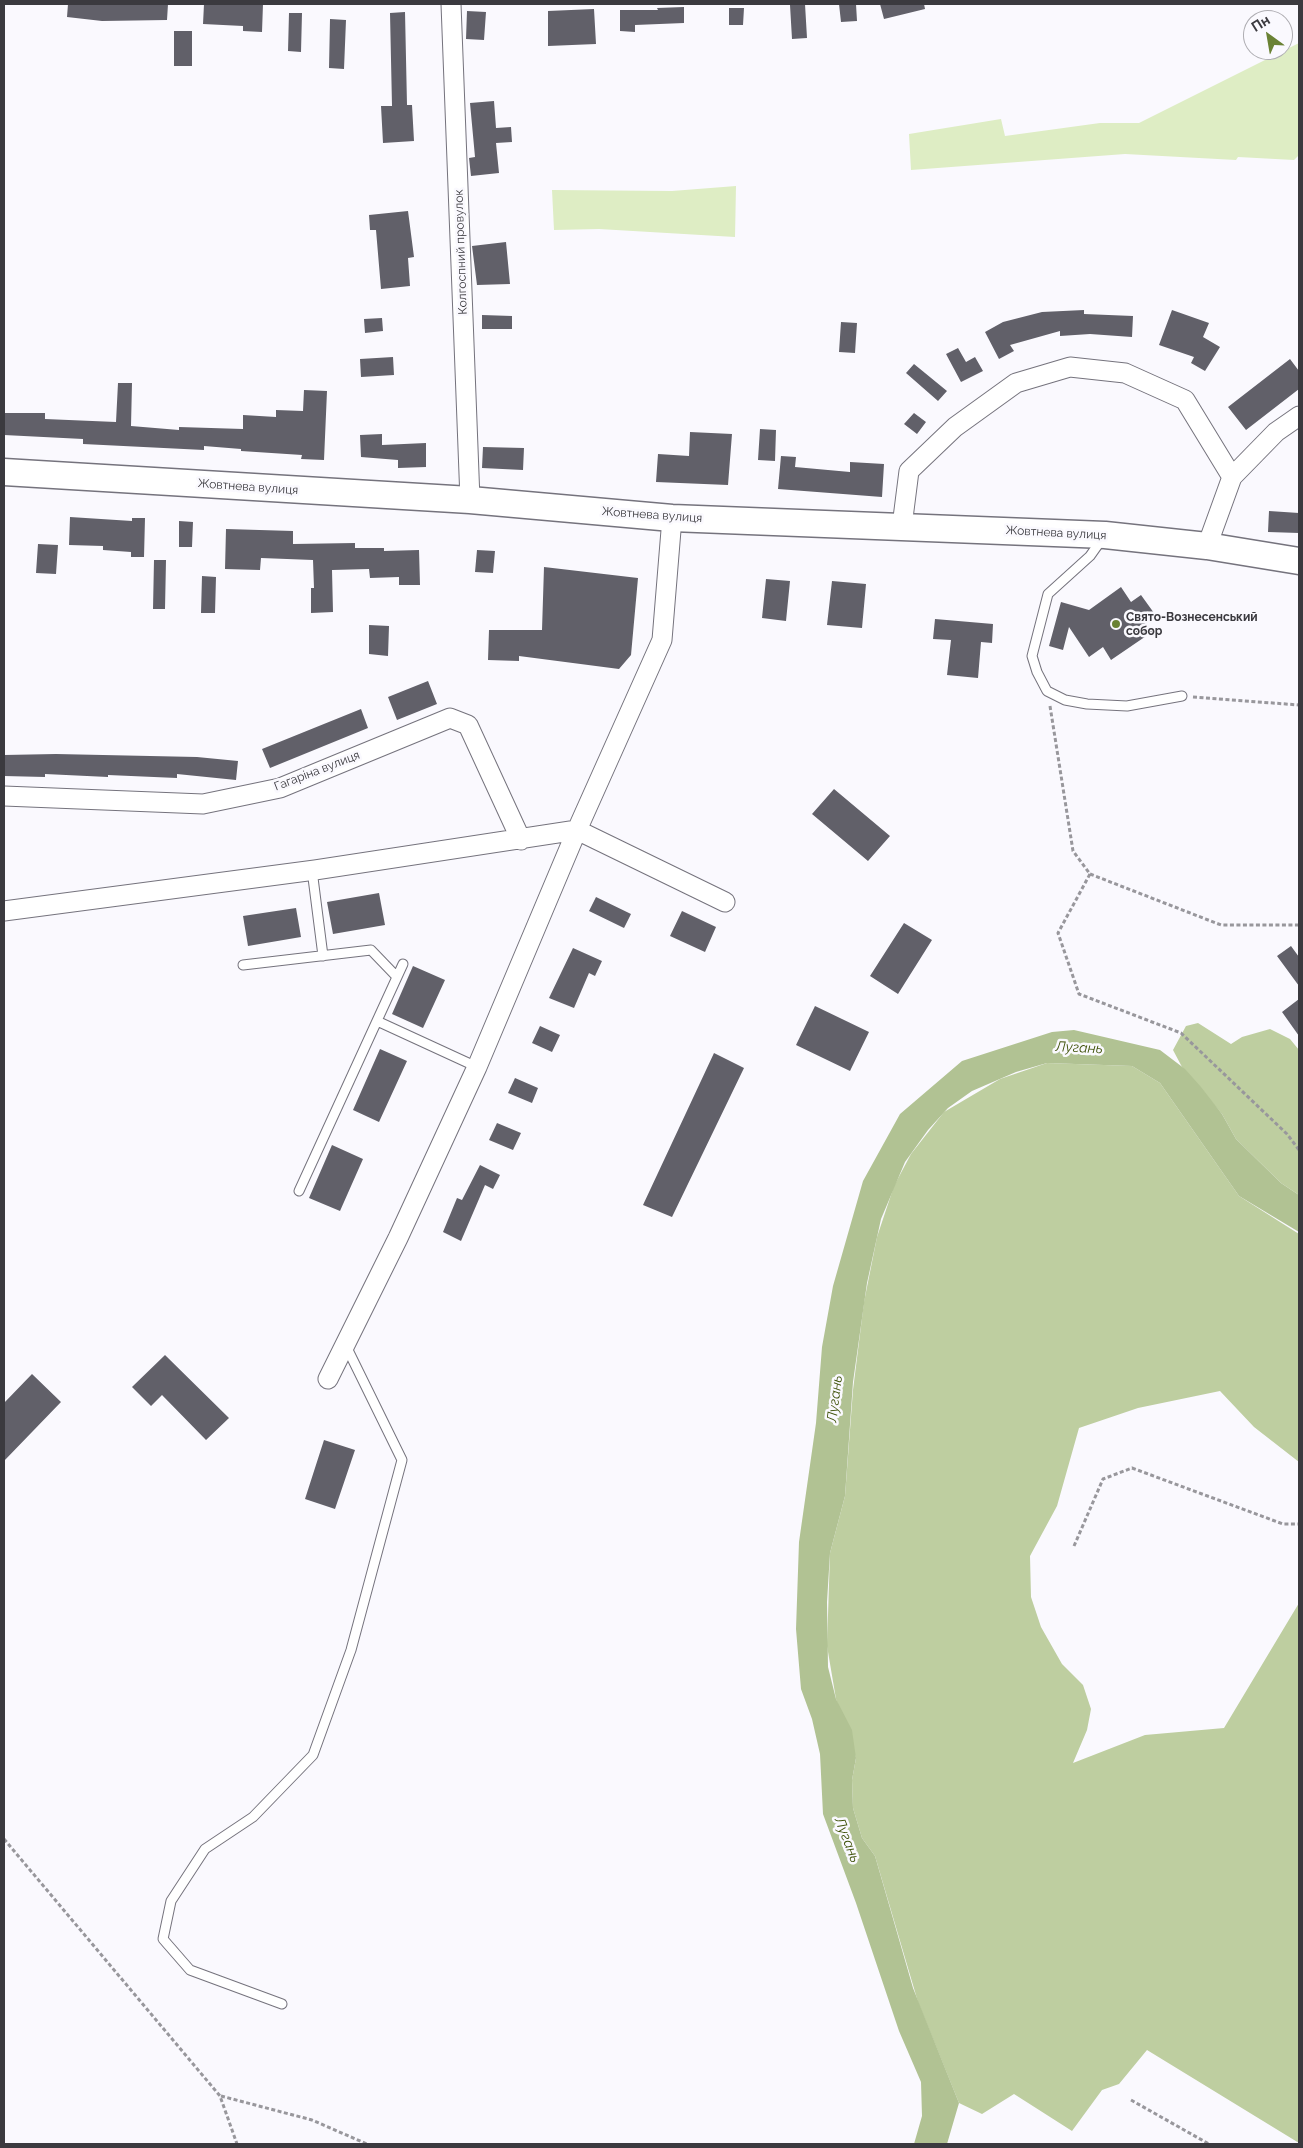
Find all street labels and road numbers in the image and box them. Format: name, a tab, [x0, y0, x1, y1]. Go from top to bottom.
street label: Колгоспний провулок	[452, 189, 470, 315]
street label: Жовтнева вулиця	[197, 476, 299, 498]
street label: Жовтнева вулиця	[601, 504, 703, 526]
street label: Жовтнева вулиця	[1005, 523, 1107, 543]
street label: Гагаріна вулиця	[272, 748, 362, 794]

